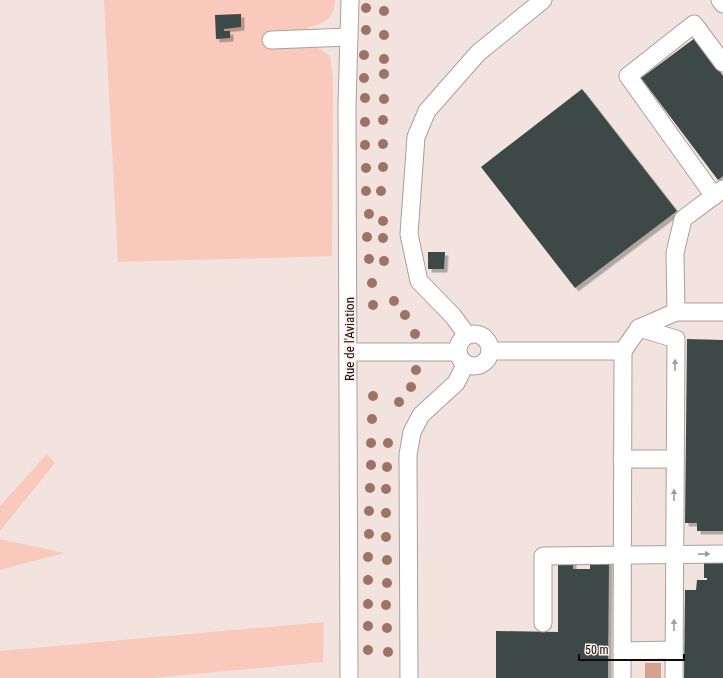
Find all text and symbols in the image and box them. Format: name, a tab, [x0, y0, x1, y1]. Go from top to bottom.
street label: Rue de l'Aviation	[342, 297, 357, 381]
one-way arrow	[672, 358, 678, 371]
one-way arrow	[671, 488, 677, 501]
one-way arrow	[698, 551, 711, 557]
one-way arrow	[671, 618, 677, 631]
scale bar	[579, 636, 684, 662]
text: 50 m	[585, 643, 609, 657]

